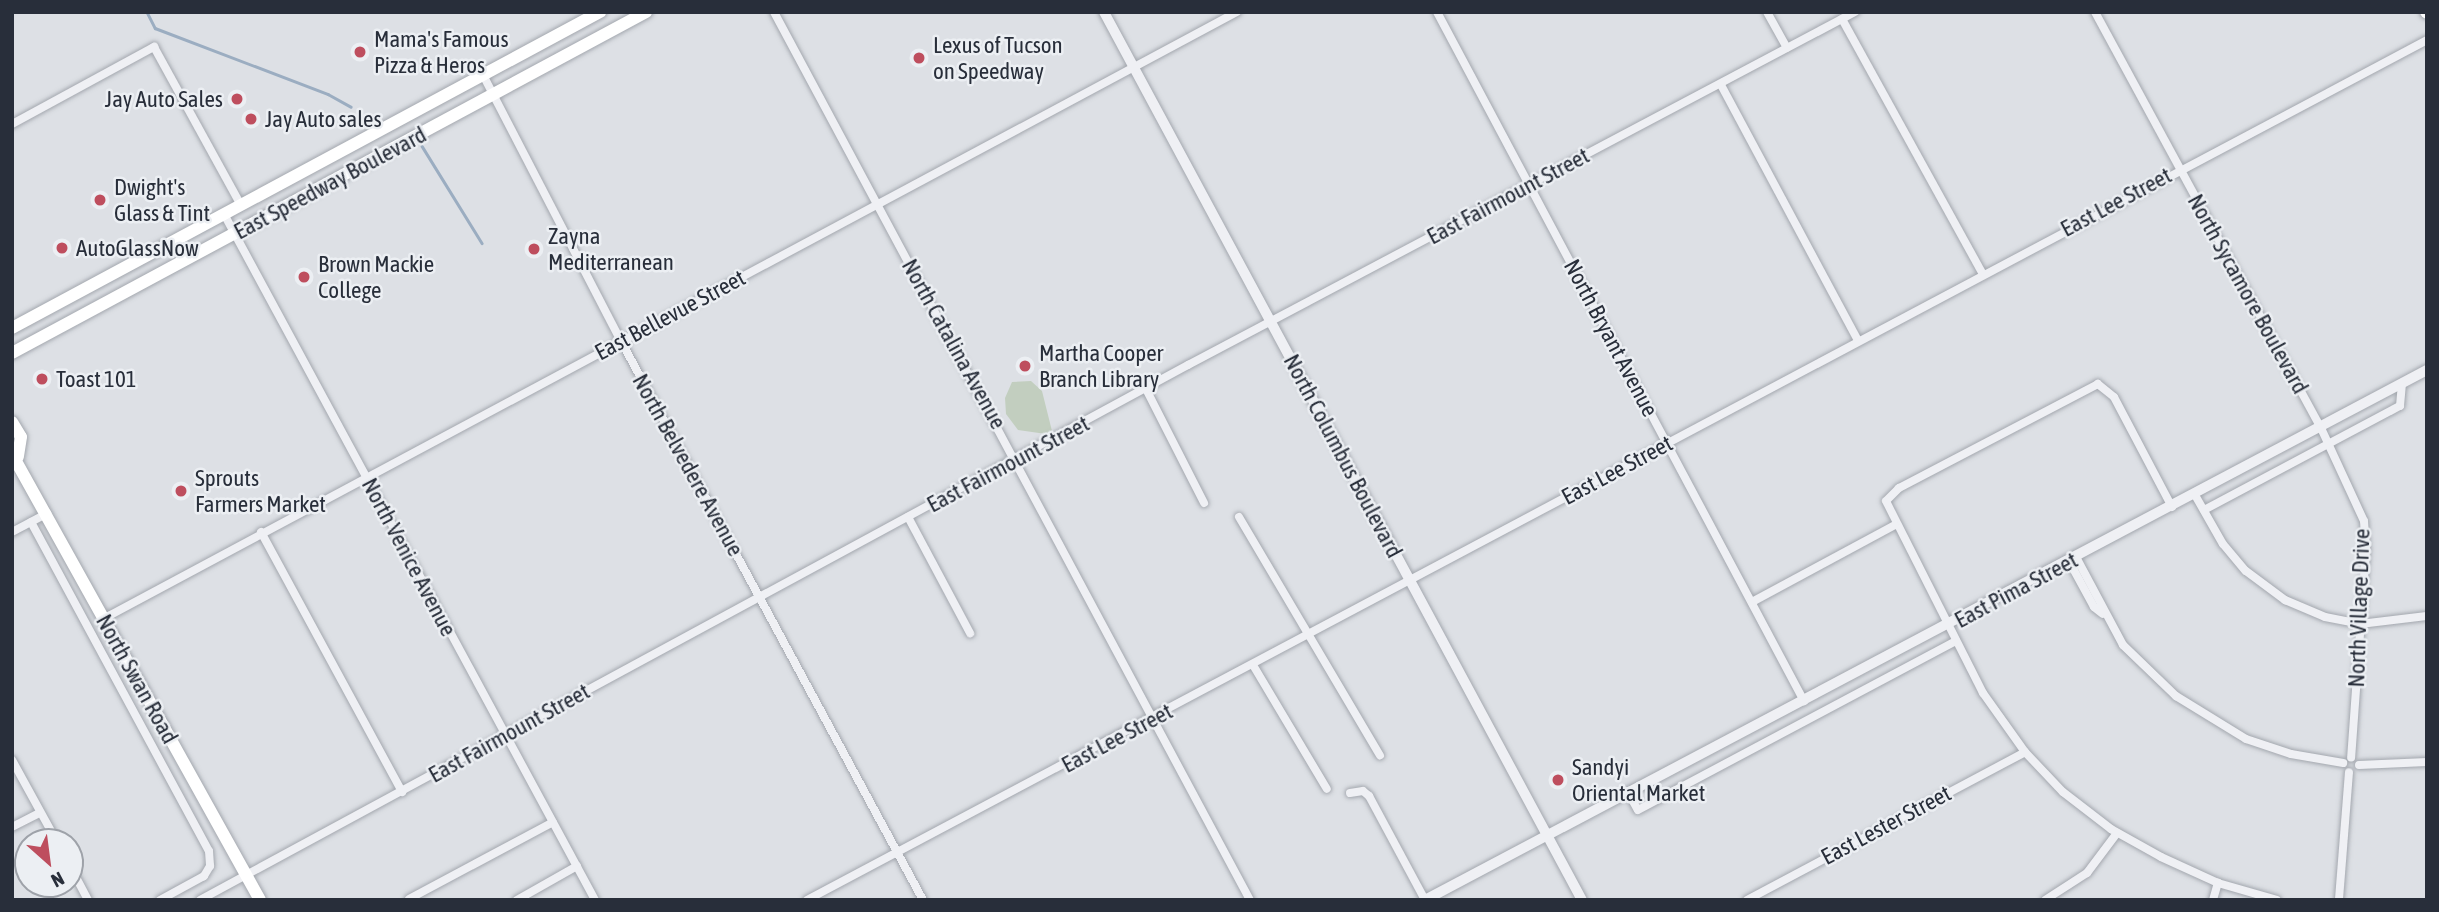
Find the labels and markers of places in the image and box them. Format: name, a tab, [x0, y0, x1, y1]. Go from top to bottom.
place label: Mama's Famous Pizza & Heros	[374, 25, 509, 79]
place label: Lexus of Tucson on Speedway	[933, 31, 1063, 85]
marker: Mama's Famous Pizza & Heros	[352, 44, 368, 60]
marker: Lexus of Tucson on Speedway	[911, 50, 927, 66]
place label: Jay Auto Sales	[105, 85, 223, 113]
marker: Jay Auto Sales	[229, 91, 245, 107]
place label: Jay Auto sales	[265, 105, 382, 133]
marker: Jay Auto sales	[243, 111, 259, 127]
place label: Dwight's Glass & Tint	[114, 173, 210, 227]
marker: Dwight's Glass & Tint	[92, 192, 108, 208]
place label: Zayna Mediterranean	[548, 222, 674, 276]
place label: AutoGlassNow	[76, 234, 199, 262]
marker: AutoGlassNow	[54, 240, 70, 256]
marker: Zayna Mediterranean	[526, 241, 542, 257]
place label: Brown Mackie College	[318, 250, 434, 304]
marker: Brown Mackie College	[296, 269, 312, 285]
place label: Martha Cooper Branch Library	[1039, 339, 1163, 393]
marker: Martha Cooper Branch Library	[1017, 358, 1033, 374]
place label: Toast 101	[56, 365, 137, 393]
marker: Toast 101	[34, 371, 50, 387]
place label: Sprouts Farmers Market	[195, 464, 326, 518]
marker: Sprouts Farmers Market	[173, 483, 189, 499]
place label: Sandyi Oriental Market	[1572, 753, 1705, 807]
marker: Sandyi Oriental Market	[1550, 772, 1566, 788]

